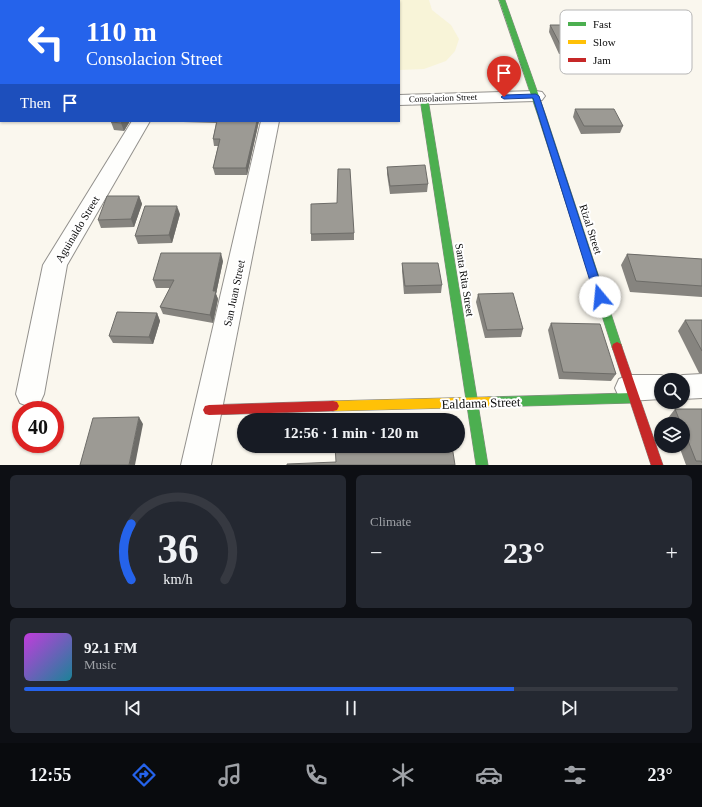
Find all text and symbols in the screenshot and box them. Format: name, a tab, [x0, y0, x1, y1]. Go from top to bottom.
legend	[560, 10, 692, 74]
icon: left	[20, 16, 72, 68]
text: 110 m	[86, 16, 157, 47]
text: Fast	[593, 18, 611, 30]
text: Slow	[593, 36, 616, 48]
text: Consolacion Street	[86, 49, 222, 69]
text: Jam	[593, 54, 611, 66]
pin	[487, 56, 521, 97]
icon: arrive	[493, 62, 515, 84]
icon: arrive	[59, 92, 81, 114]
street label: Consolacion Street	[409, 92, 478, 104]
text: Then	[20, 95, 51, 111]
street label: Aguinaldo Street	[53, 194, 101, 264]
street label: Rizal Street	[577, 203, 605, 255]
street label: Santa Rita Street	[453, 243, 477, 317]
street label: San Juan Street	[221, 259, 247, 327]
position arrow	[579, 276, 621, 318]
map controls	[654, 373, 690, 453]
button: search	[654, 373, 690, 409]
street label: Ealdama Street	[441, 394, 521, 412]
speed limit sign: 40	[12, 401, 64, 453]
button: layers	[654, 417, 690, 453]
text: 12:56 · 1 min · 120 m	[284, 425, 419, 441]
text: Climate	[370, 514, 411, 529]
text: 36	[157, 525, 199, 571]
text: 23°	[503, 536, 545, 569]
text: −	[370, 540, 382, 565]
text: +	[666, 540, 678, 565]
text: km/h	[163, 570, 193, 586]
text: 92.1 FM	[84, 640, 137, 656]
text: Music	[84, 657, 117, 672]
icon: previous	[122, 697, 144, 719]
icon: pause	[340, 697, 362, 719]
icon: next	[558, 697, 580, 719]
icon: directions	[130, 761, 158, 789]
icon: music	[216, 761, 244, 789]
icon: phone	[302, 761, 330, 789]
icon: climate	[389, 761, 417, 789]
icon: car	[475, 761, 503, 789]
icon: filters	[561, 761, 589, 789]
text: 12:55	[29, 765, 71, 785]
text: 23°	[648, 765, 673, 785]

